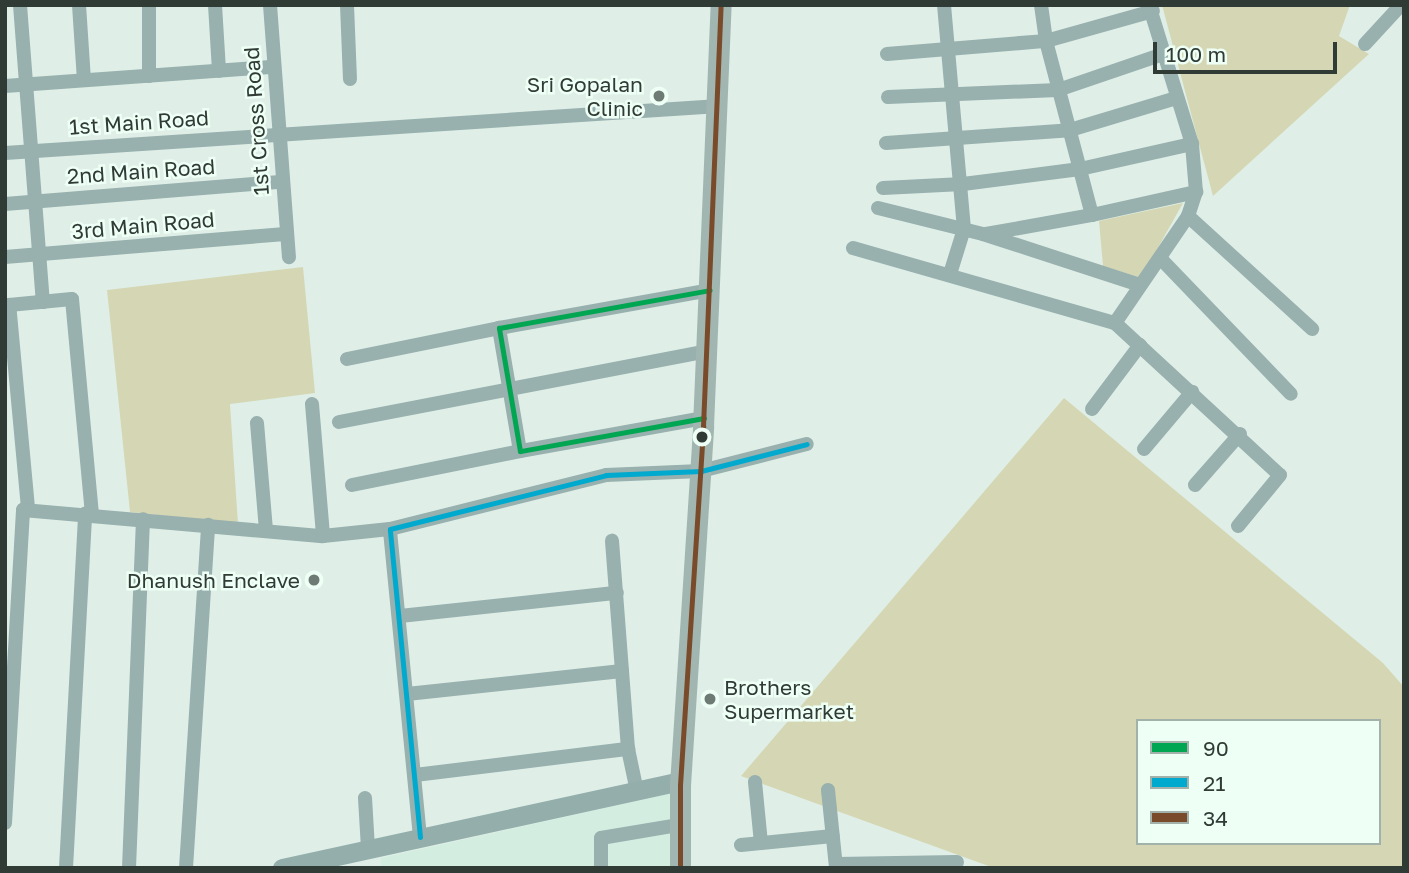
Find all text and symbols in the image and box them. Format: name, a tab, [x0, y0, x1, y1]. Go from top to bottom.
scale bar	[1157, 28, 1341, 72]
text: 100 m	[1166, 41, 1226, 67]
street label: 1st Cross Road	[238, 46, 274, 196]
place label: Sri Gopalan Clinic	[527, 71, 643, 121]
marker: Sri Gopalan Clinic	[649, 86, 669, 106]
street label: 1st Main Road	[68, 105, 210, 139]
street label: 2nd Main Road	[66, 153, 216, 189]
street label: 3rd Main Road	[70, 206, 216, 244]
unlabelled marker	[695, 430, 709, 444]
place label: Dhanush Enclave	[127, 567, 300, 593]
marker: Dhanush Enclave	[306, 572, 322, 588]
place label: Brothers Supermarket	[724, 674, 854, 724]
marker: Brothers Supermarket	[702, 691, 718, 707]
legend	[1136, 719, 1381, 845]
text: 90	[1203, 735, 1229, 761]
text: 21	[1203, 770, 1225, 796]
text: 34	[1203, 805, 1228, 831]

